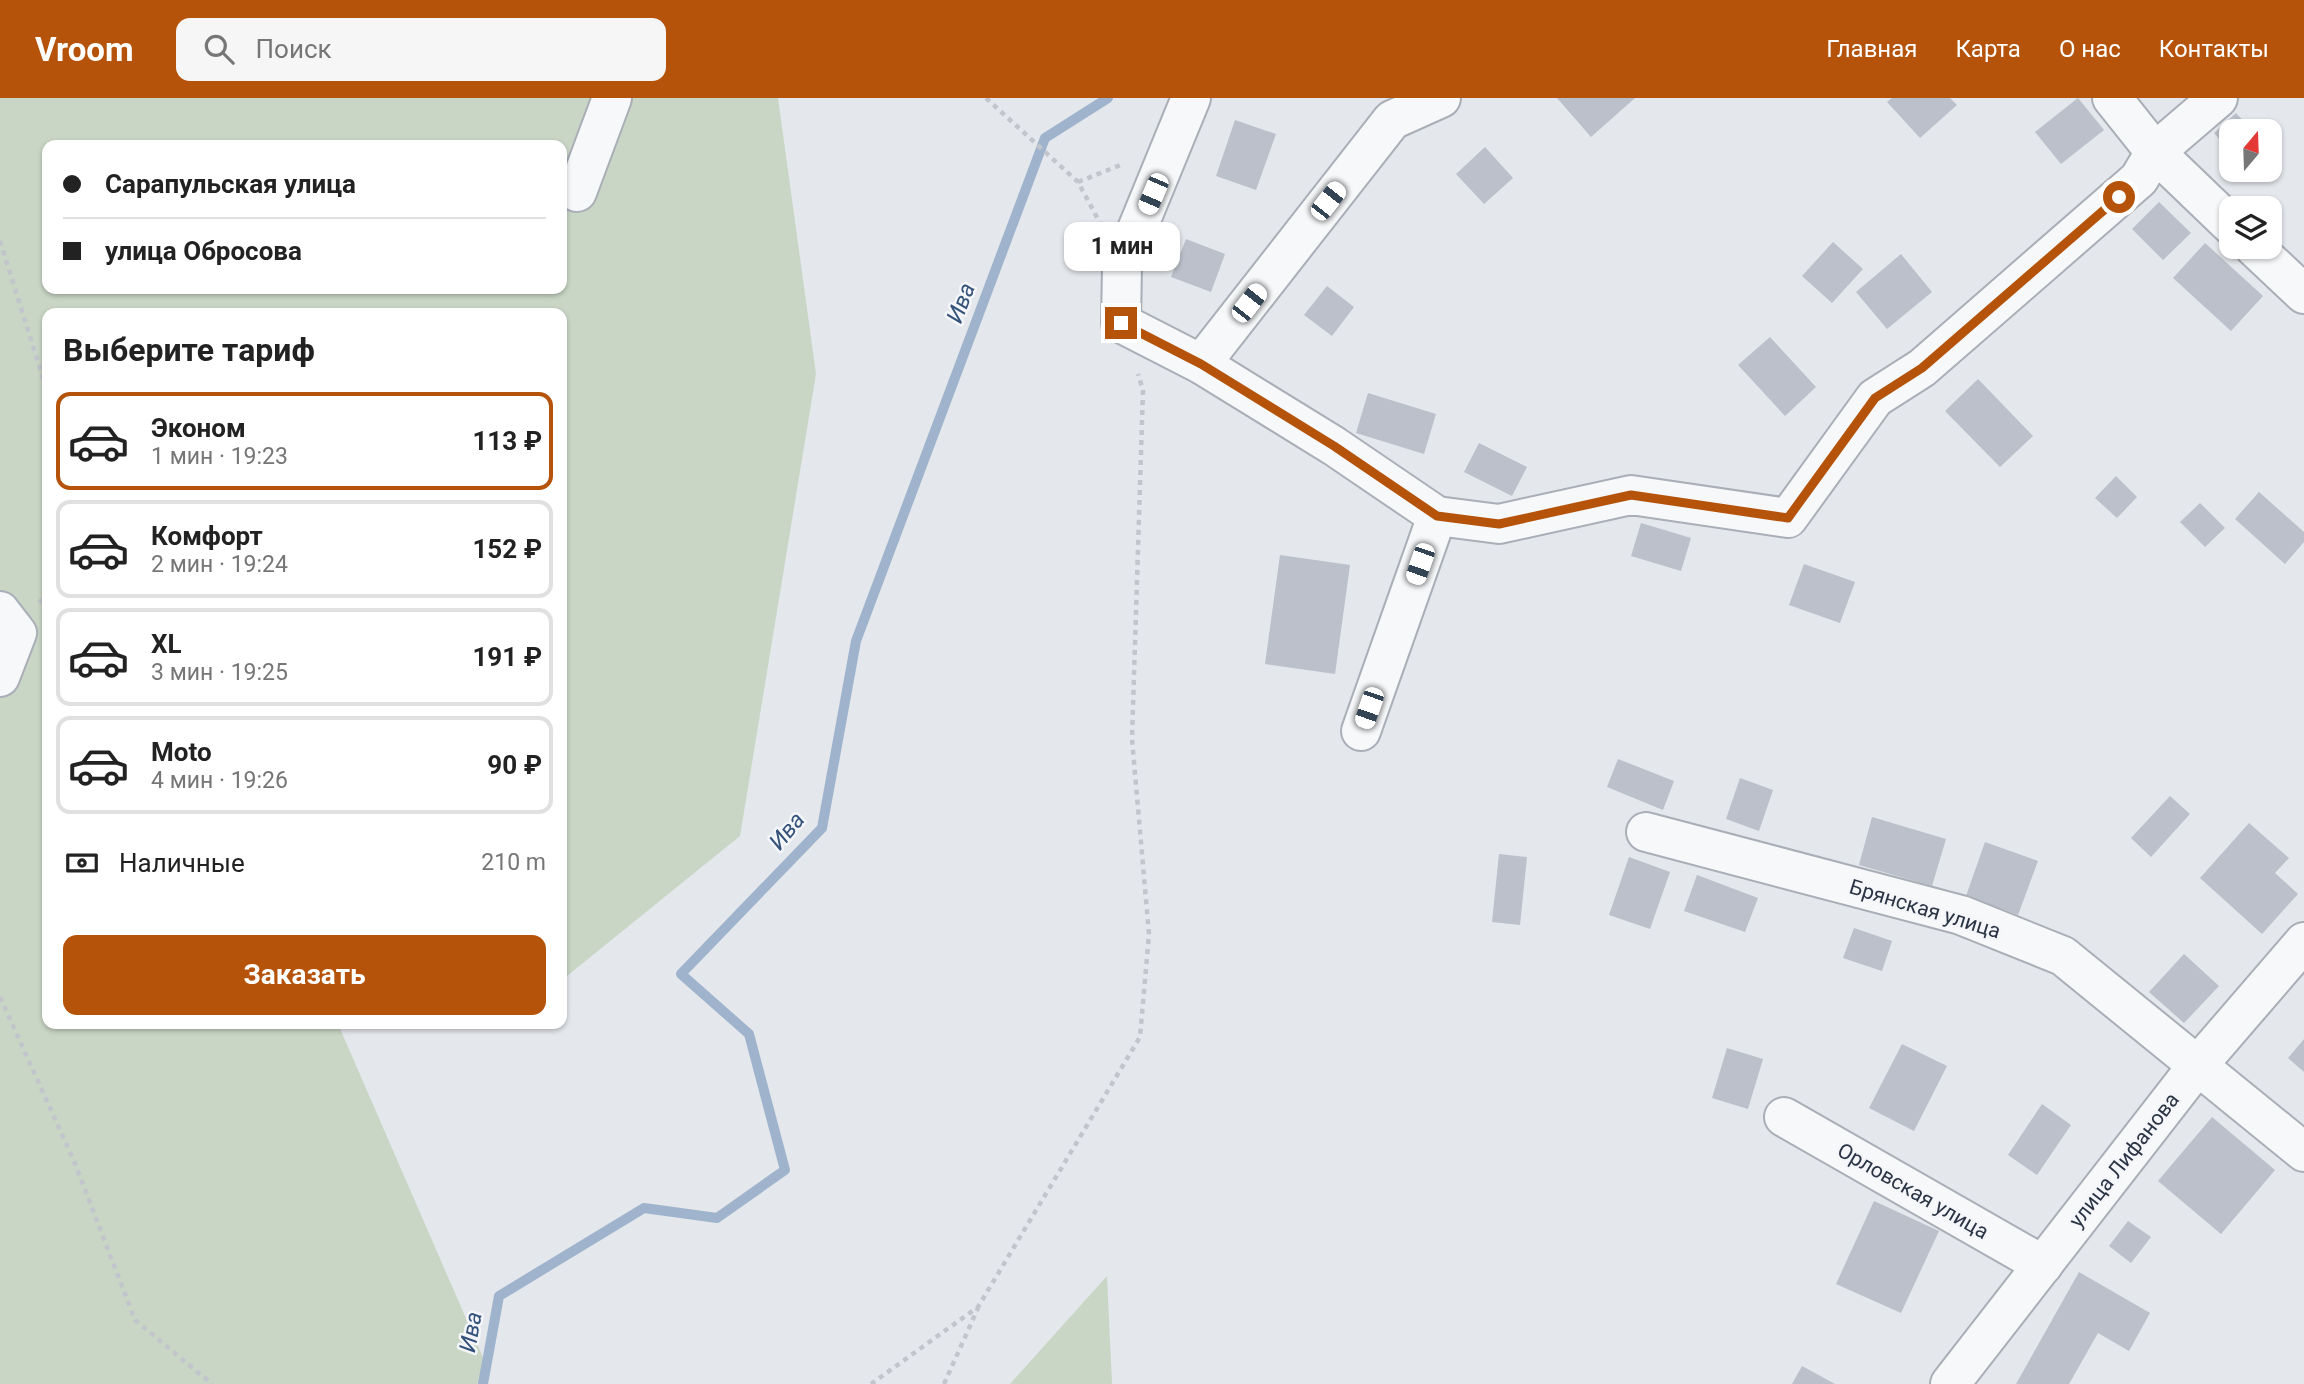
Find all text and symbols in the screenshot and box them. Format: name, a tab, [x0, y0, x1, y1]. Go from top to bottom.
search box	[176, 18, 666, 81]
text: Vroom	[35, 30, 134, 69]
icon: search	[200, 30, 238, 68]
text: Поиск	[256, 34, 332, 64]
text: Главная	[1826, 35, 1917, 63]
text: Карта	[1955, 35, 2021, 63]
text: О нас	[2059, 35, 2121, 63]
text: Контакты	[2159, 35, 2269, 63]
north arrow	[2219, 119, 2282, 182]
map controls	[2219, 119, 2282, 259]
text: Сарапульская улица	[105, 169, 356, 199]
car	[1136, 171, 1171, 217]
car	[1307, 178, 1350, 224]
route start	[2103, 181, 2135, 213]
button: layers	[2219, 196, 2282, 259]
callout: 1 мин	[1063, 222, 1179, 271]
text: 1 мин	[1091, 233, 1153, 260]
text: улица Обросова	[105, 236, 302, 266]
water label: Ива	[941, 279, 981, 327]
car	[1228, 280, 1271, 326]
route end	[1105, 307, 1137, 339]
text: Выберите тариф	[63, 331, 315, 369]
icon: car	[67, 410, 130, 473]
text: Эконом	[151, 413, 246, 443]
text: 113 ₽	[472, 426, 542, 456]
text: 1 мин · 19:23	[151, 443, 288, 470]
icon: car	[67, 518, 130, 581]
text: Комфорт	[151, 521, 263, 551]
text: 152 ₽	[472, 534, 542, 564]
car	[1404, 541, 1437, 587]
text: 2 мин · 19:24	[151, 551, 288, 578]
icon: car	[67, 626, 130, 689]
text: XL	[151, 629, 182, 659]
text: 191 ₽	[472, 642, 542, 672]
text: 3 мин · 19:25	[151, 659, 288, 686]
car	[1353, 685, 1386, 731]
icon: car	[67, 734, 130, 797]
text: Moto	[151, 737, 212, 767]
text: 90 ₽	[487, 750, 542, 780]
text: 4 мин · 19:26	[151, 767, 288, 794]
water label: Ива	[764, 807, 810, 855]
icon: cash	[63, 844, 101, 882]
text: Наличные	[119, 848, 245, 878]
text: 210 m	[481, 849, 546, 876]
street label: Брянская улица	[1847, 875, 2003, 943]
button: Заказать	[63, 935, 546, 1015]
street label: улица Лифанова	[2064, 1088, 2184, 1232]
street label: Орловская улица	[1833, 1138, 1993, 1244]
water label: Ива	[454, 1310, 488, 1354]

